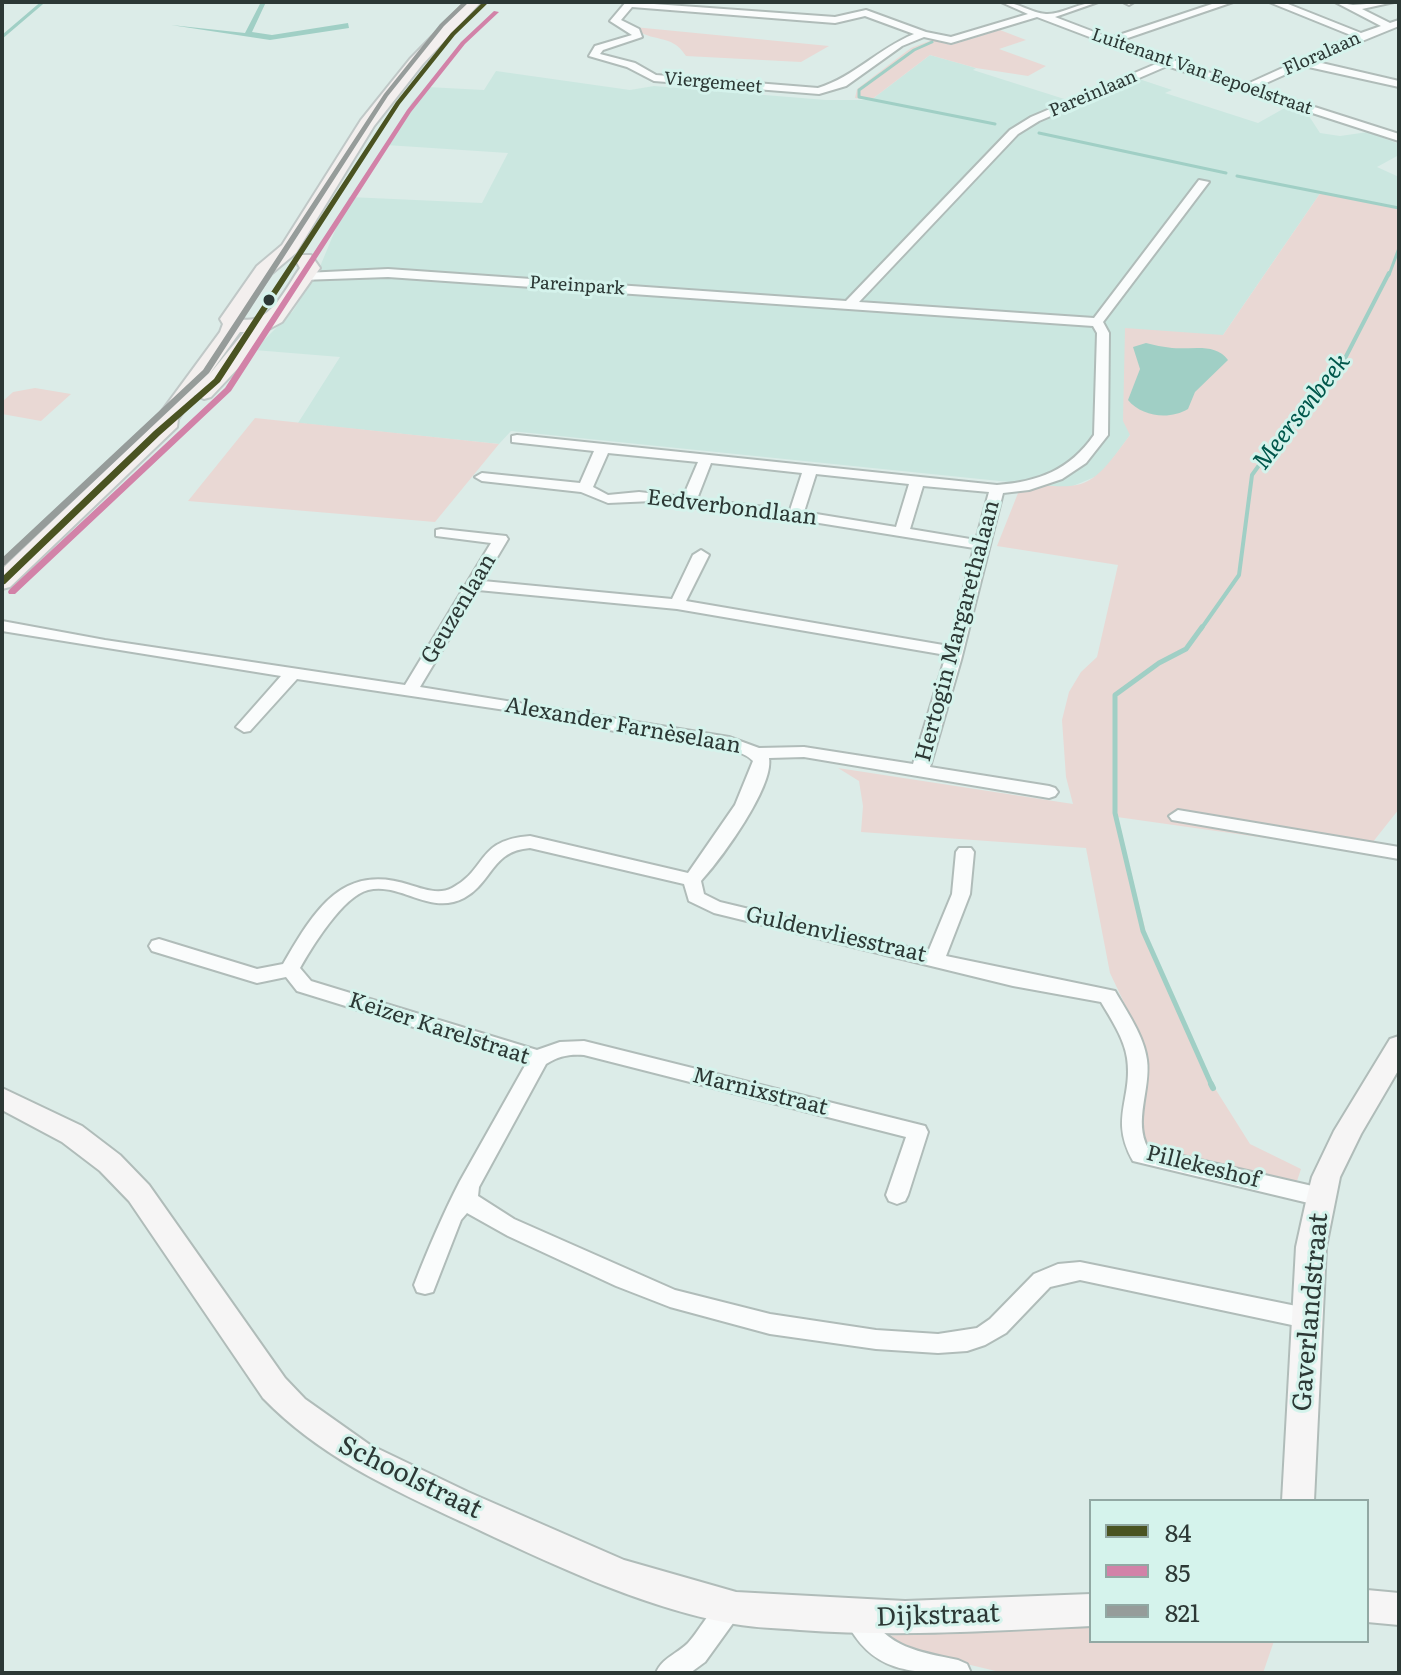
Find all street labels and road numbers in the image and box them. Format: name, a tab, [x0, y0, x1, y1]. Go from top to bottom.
street label: Luitenant Van Eepoelstraat	[1089, 24, 1315, 120]
street label: Floralaan	[1280, 27, 1364, 81]
street label: Pareinlaan	[1046, 66, 1140, 122]
street label: Viergemeet	[663, 68, 763, 98]
street label: Pareinpark	[529, 272, 625, 300]
street label: Eedverbondlaan	[645, 484, 819, 532]
street label: Hertogin Margarethalaan	[910, 497, 1006, 765]
street label: Geuzenlaan	[416, 549, 502, 669]
street label: Alexander Farnèselaan	[503, 692, 743, 760]
street label: Guldenvliesstraat	[743, 901, 929, 969]
street label: Keizer Karelstraat	[345, 987, 533, 1071]
street label: Marnixstraat	[690, 1062, 830, 1122]
street label: Pillekeshof	[1143, 1140, 1263, 1194]
street label: Gaverlandstraat	[1287, 1211, 1335, 1413]
street label: Schoolstraat	[333, 1430, 487, 1526]
street label: Dijkstraat	[876, 1598, 1000, 1634]

